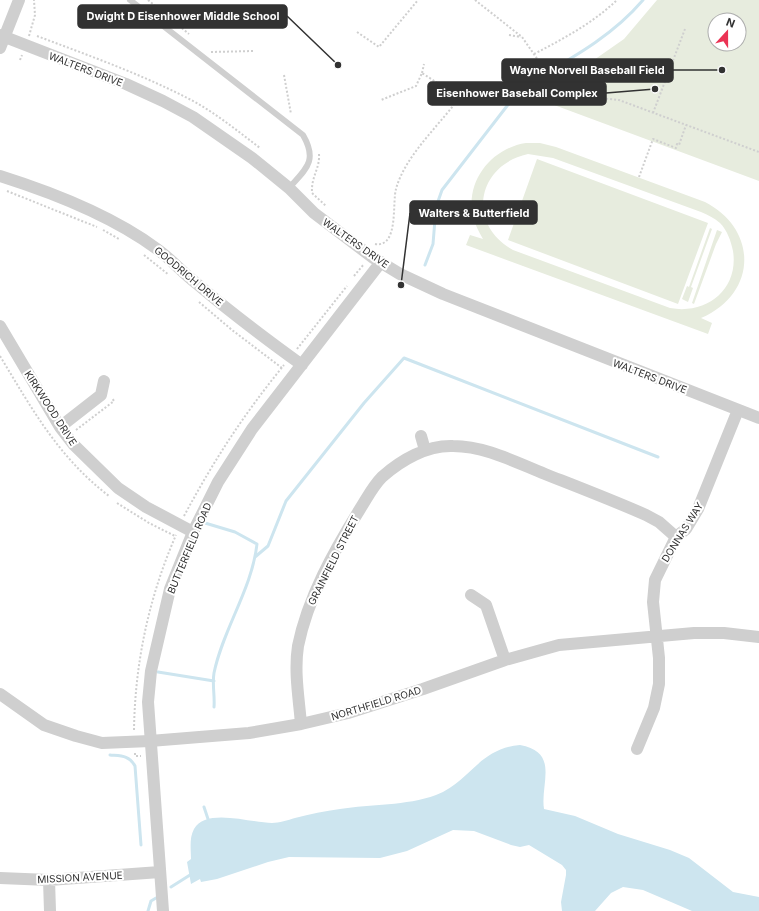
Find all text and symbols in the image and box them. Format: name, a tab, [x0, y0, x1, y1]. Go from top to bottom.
callout: Dwight D Eisenhower Middle School	[78, 5, 287, 28]
text: Dwight D Eisenhower Middle School	[87, 9, 280, 23]
north arrow	[707, 12, 747, 52]
text: N	[724, 15, 737, 31]
street label: WALTERS DRIVE	[47, 49, 125, 89]
callout: Wayne Norvell Baseball Field	[502, 59, 673, 82]
text: Wayne Norvell Baseball Field	[509, 63, 665, 77]
callout: Eisenhower Baseball Complex	[428, 82, 606, 105]
text: Eisenhower Baseball Complex	[436, 86, 598, 100]
callout: Walters & Butterfield	[410, 201, 537, 224]
text: Walters & Butterfield	[419, 206, 529, 220]
street label: WALTERS DRIVE	[321, 216, 391, 270]
street label: GOODRICH DRIVE	[152, 244, 226, 308]
street label: WALTERS DRIVE	[611, 356, 689, 396]
street label: KIRKWOOD DRIVE	[22, 368, 80, 448]
street label: DONNAS WAY	[659, 500, 705, 564]
street label: BUTTERFIELD ROAD	[164, 501, 214, 595]
street label: GRAINFIELD STREET	[305, 513, 361, 607]
street label: NORTHFIELD ROAD	[329, 684, 423, 722]
street label: MISSION AVENUE	[37, 869, 123, 885]

